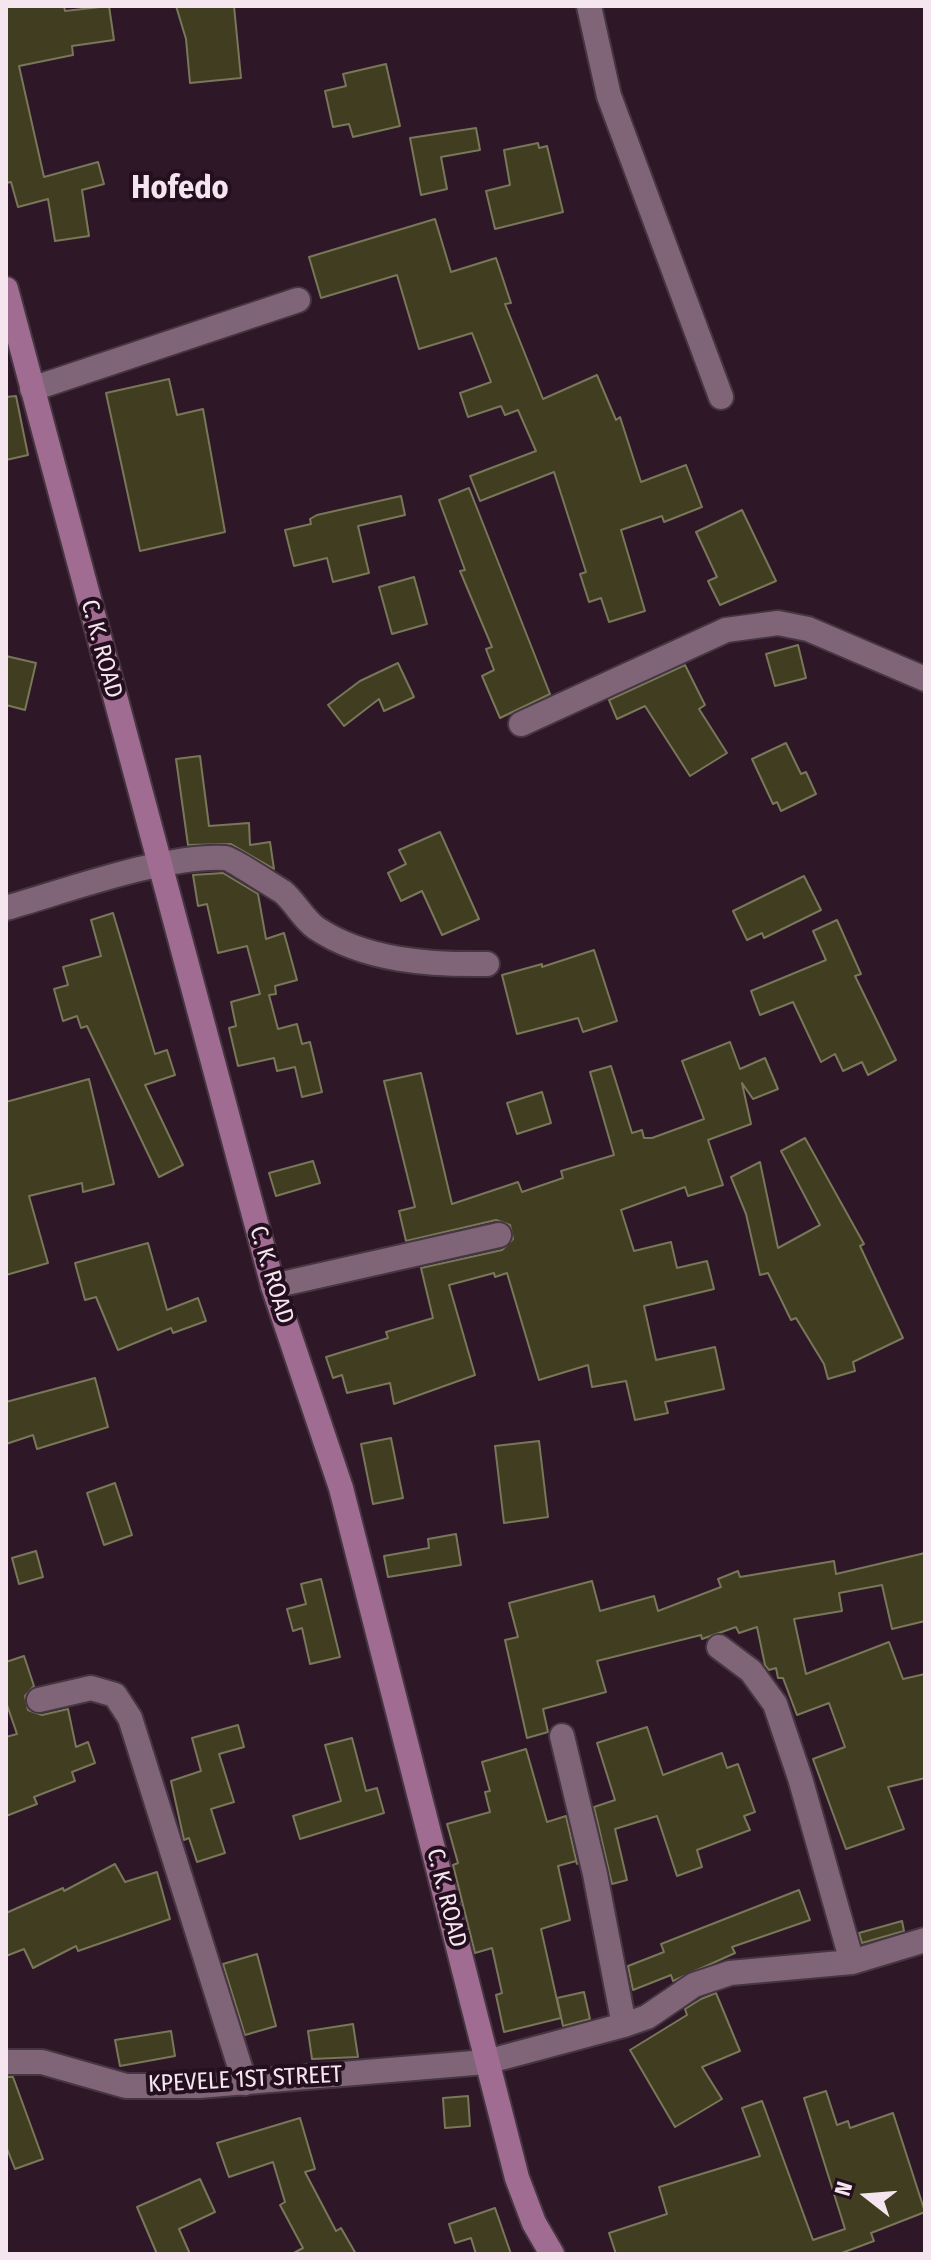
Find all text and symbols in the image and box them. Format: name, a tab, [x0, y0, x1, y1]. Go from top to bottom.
district label: Hofedo	[131, 170, 229, 208]
street label: C. K. ROAD	[74, 597, 128, 701]
street label: C. K. ROAD	[243, 1223, 299, 1327]
street label: C. K. ROAD	[420, 1846, 472, 1950]
street label: KPEVELE 1ST STREET	[147, 2061, 343, 2099]
north arrow	[827, 2156, 907, 2236]
text: N	[829, 2179, 858, 2199]

